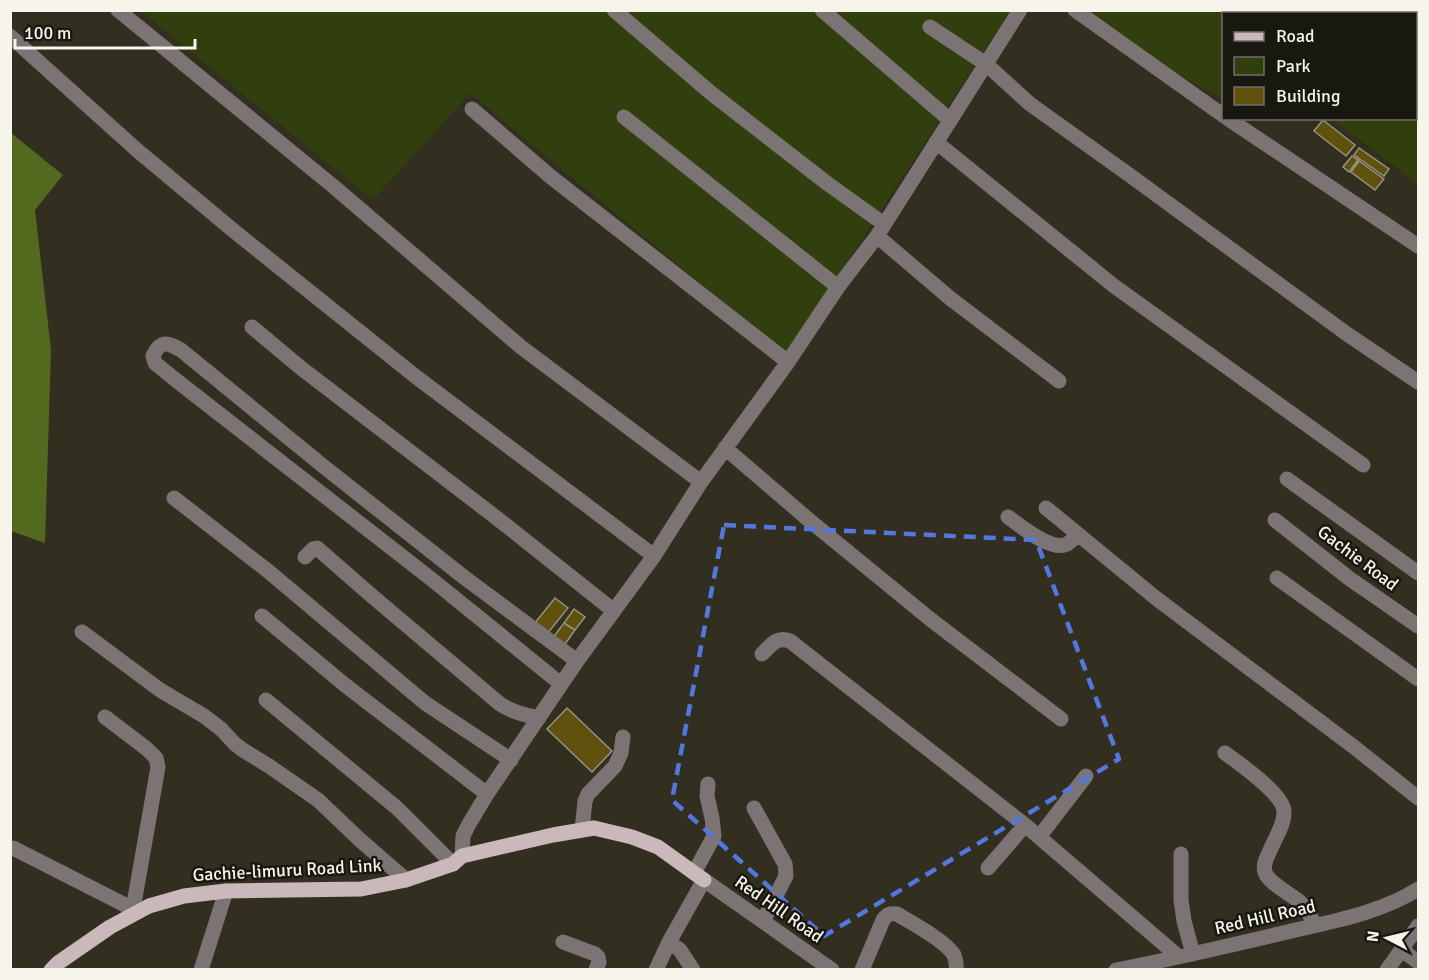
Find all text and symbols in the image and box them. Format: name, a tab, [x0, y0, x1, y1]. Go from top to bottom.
scale bar	[15, 12, 195, 50]
legend	[1222, 12, 1417, 120]
text: 100 m	[24, 22, 71, 44]
text: Road	[1276, 25, 1315, 47]
text: Park	[1276, 55, 1311, 77]
text: Building	[1276, 85, 1340, 107]
street label: Gachie Road	[1313, 521, 1403, 595]
street label: Gachie-limuru Road Link	[192, 854, 382, 886]
street label: Red Hill Road	[731, 870, 827, 948]
street label: Red Hill Road	[1212, 895, 1318, 939]
north arrow	[1357, 908, 1417, 968]
text: N	[1363, 930, 1384, 943]

